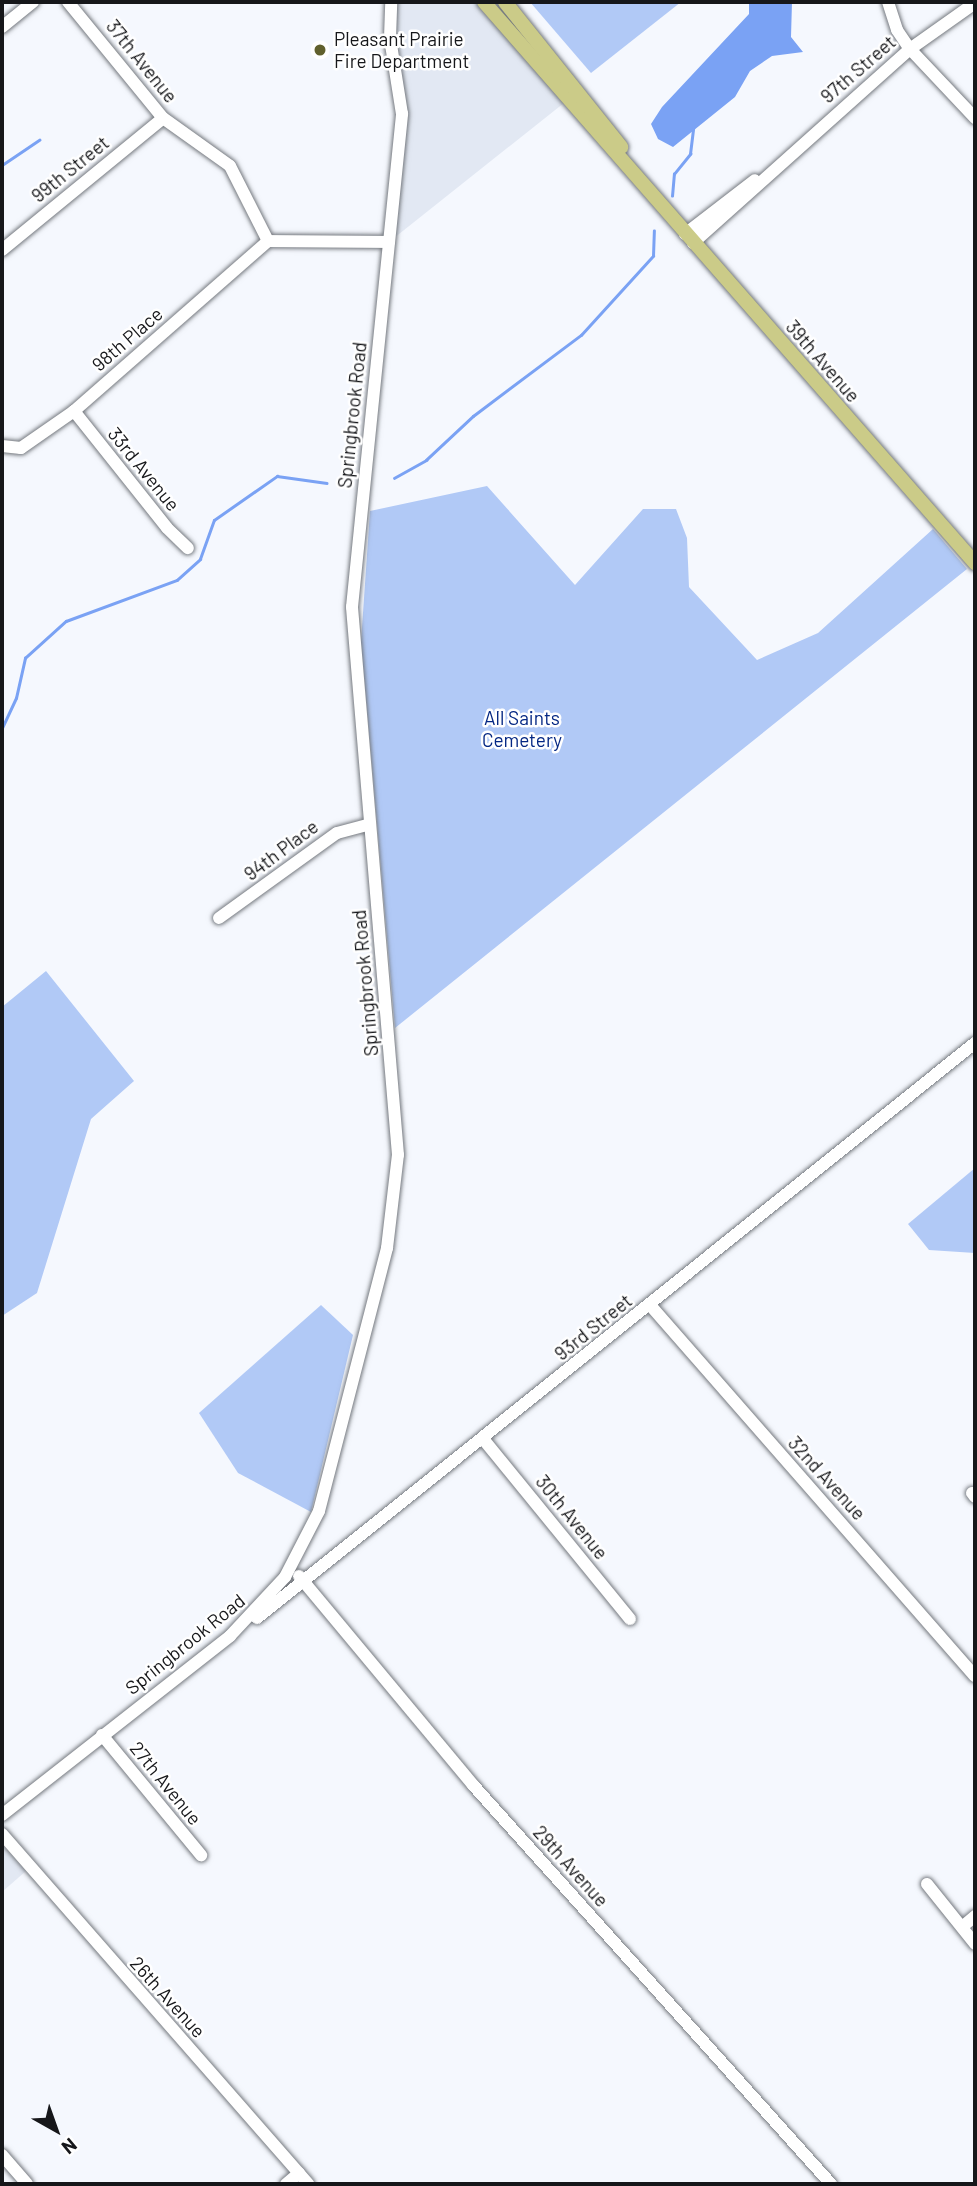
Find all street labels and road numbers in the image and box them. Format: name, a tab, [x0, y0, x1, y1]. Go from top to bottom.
street label: 37th Avenue	[102, 15, 182, 107]
street label: 97th Street	[816, 30, 900, 108]
street label: 99th Street	[27, 131, 113, 207]
street label: 98th Place	[87, 302, 167, 376]
street label: 39th Avenue	[781, 315, 865, 407]
street label: Springbrook Road	[333, 341, 371, 489]
street label: 33rd Avenue	[103, 423, 185, 515]
street label: 94th Place	[240, 815, 322, 885]
street label: Springbrook Road	[347, 909, 383, 1057]
street label: 93rd Street	[550, 1289, 636, 1365]
street label: 32nd Avenue	[784, 1431, 870, 1525]
street label: 30th Avenue	[531, 1470, 613, 1564]
street label: Springbrook Road	[121, 1589, 249, 1699]
street label: 27th Avenue	[126, 1737, 206, 1829]
street label: 29th Avenue	[529, 1821, 613, 1911]
street label: 26th Avenue	[126, 1952, 210, 2042]

